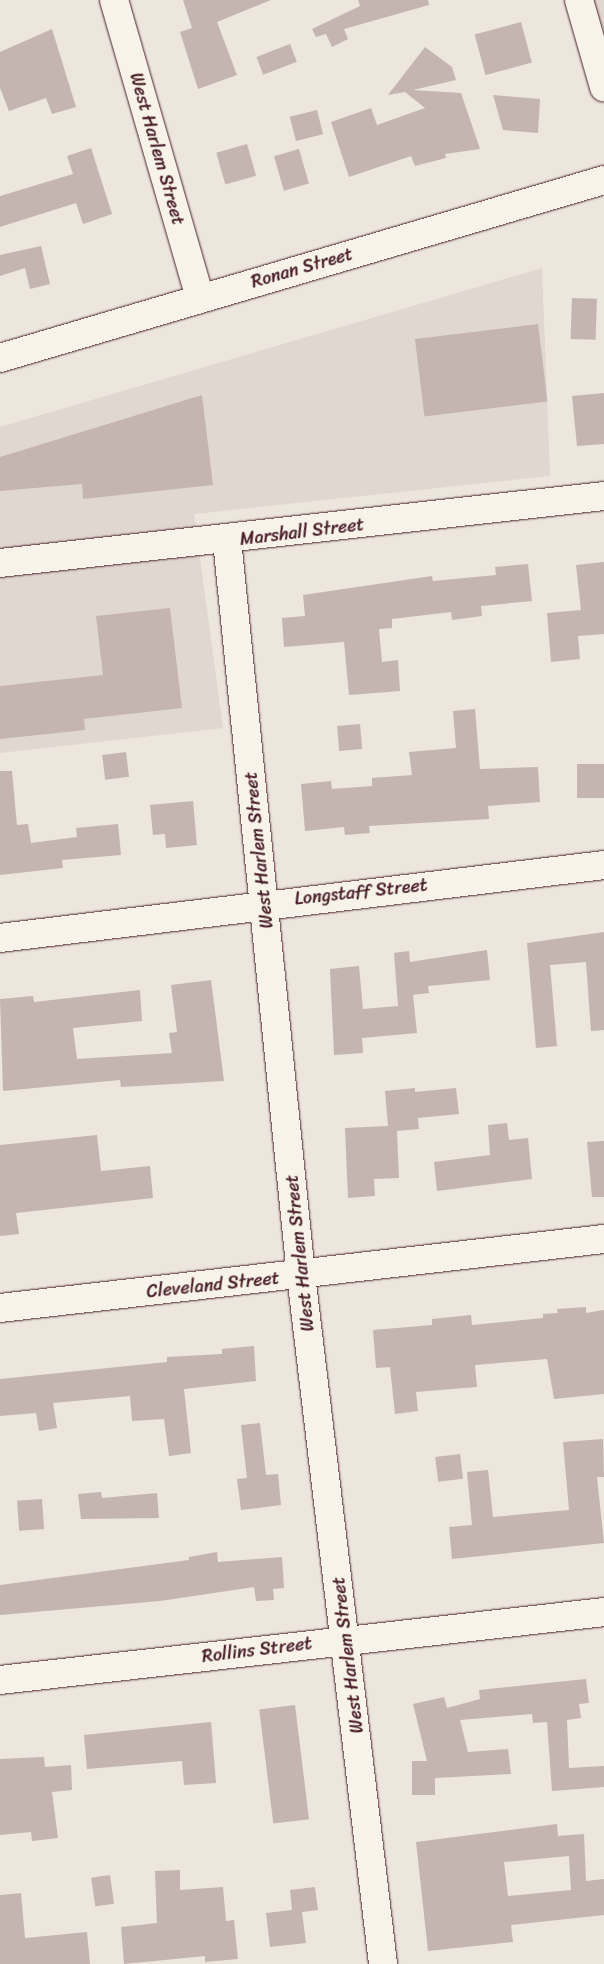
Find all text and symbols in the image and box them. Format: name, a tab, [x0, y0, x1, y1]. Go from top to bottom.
street label: West Harlem Street	[125, 70, 189, 228]
street label: Ronan Street	[248, 243, 356, 293]
street label: Marshall Street	[239, 514, 365, 550]
street label: West Harlem Street	[240, 770, 278, 930]
street label: Longstaff Street	[294, 874, 428, 910]
street label: West Harlem Street	[281, 1173, 319, 1333]
street label: Cleveland Street	[145, 1267, 281, 1303]
street label: West Harlem Street	[328, 1575, 368, 1735]
street label: Rollins Street	[201, 1633, 313, 1667]

